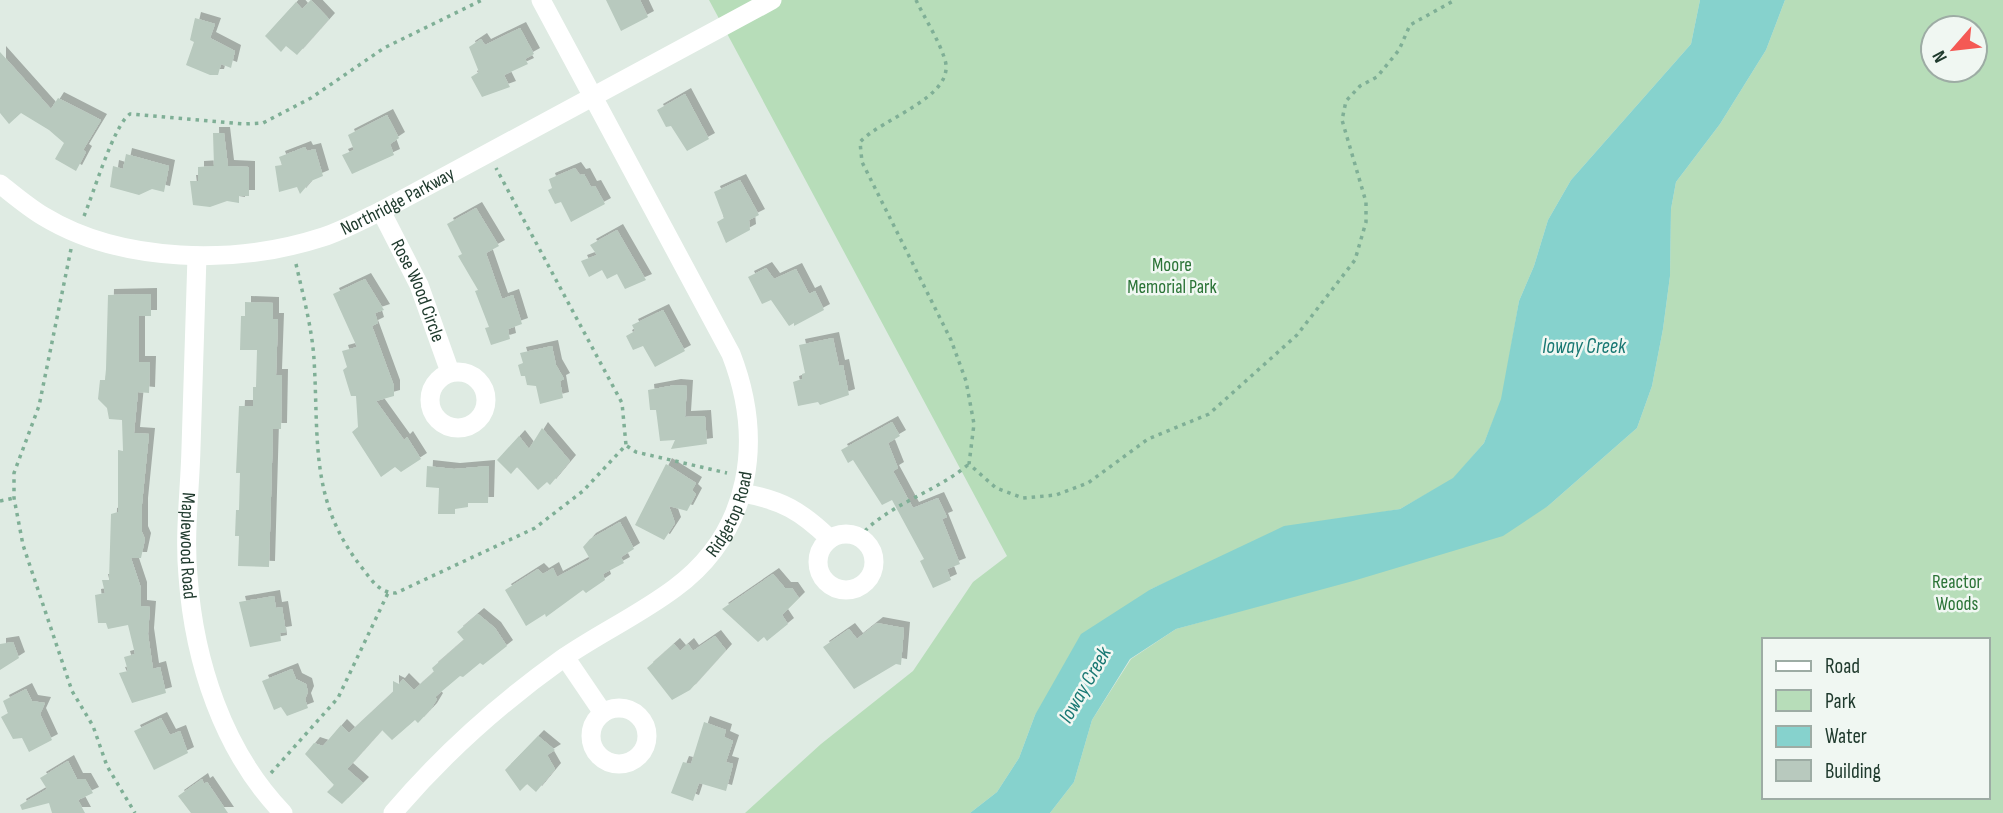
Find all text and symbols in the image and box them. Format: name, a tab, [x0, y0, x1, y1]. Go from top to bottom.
north arrow	[1919, 14, 1989, 84]
text: N	[1928, 46, 1953, 66]
street label: Northridge Parkway	[337, 162, 459, 240]
street label: Rose Wood Circle	[386, 235, 450, 345]
park label: Moore Memorial Park	[1127, 254, 1218, 299]
water label: Ioway Creek	[1542, 334, 1627, 359]
street label: Ridgetop Road	[701, 470, 757, 562]
street label: Maplewood Road	[175, 492, 202, 600]
park label: Reactor Woods	[1932, 571, 1983, 616]
legend	[1762, 638, 1989, 799]
water label: Ioway Creek	[1053, 642, 1117, 727]
text: Road	[1825, 654, 1860, 679]
text: Park	[1825, 689, 1856, 714]
text: Water	[1825, 724, 1867, 749]
text: Building	[1825, 759, 1881, 784]

